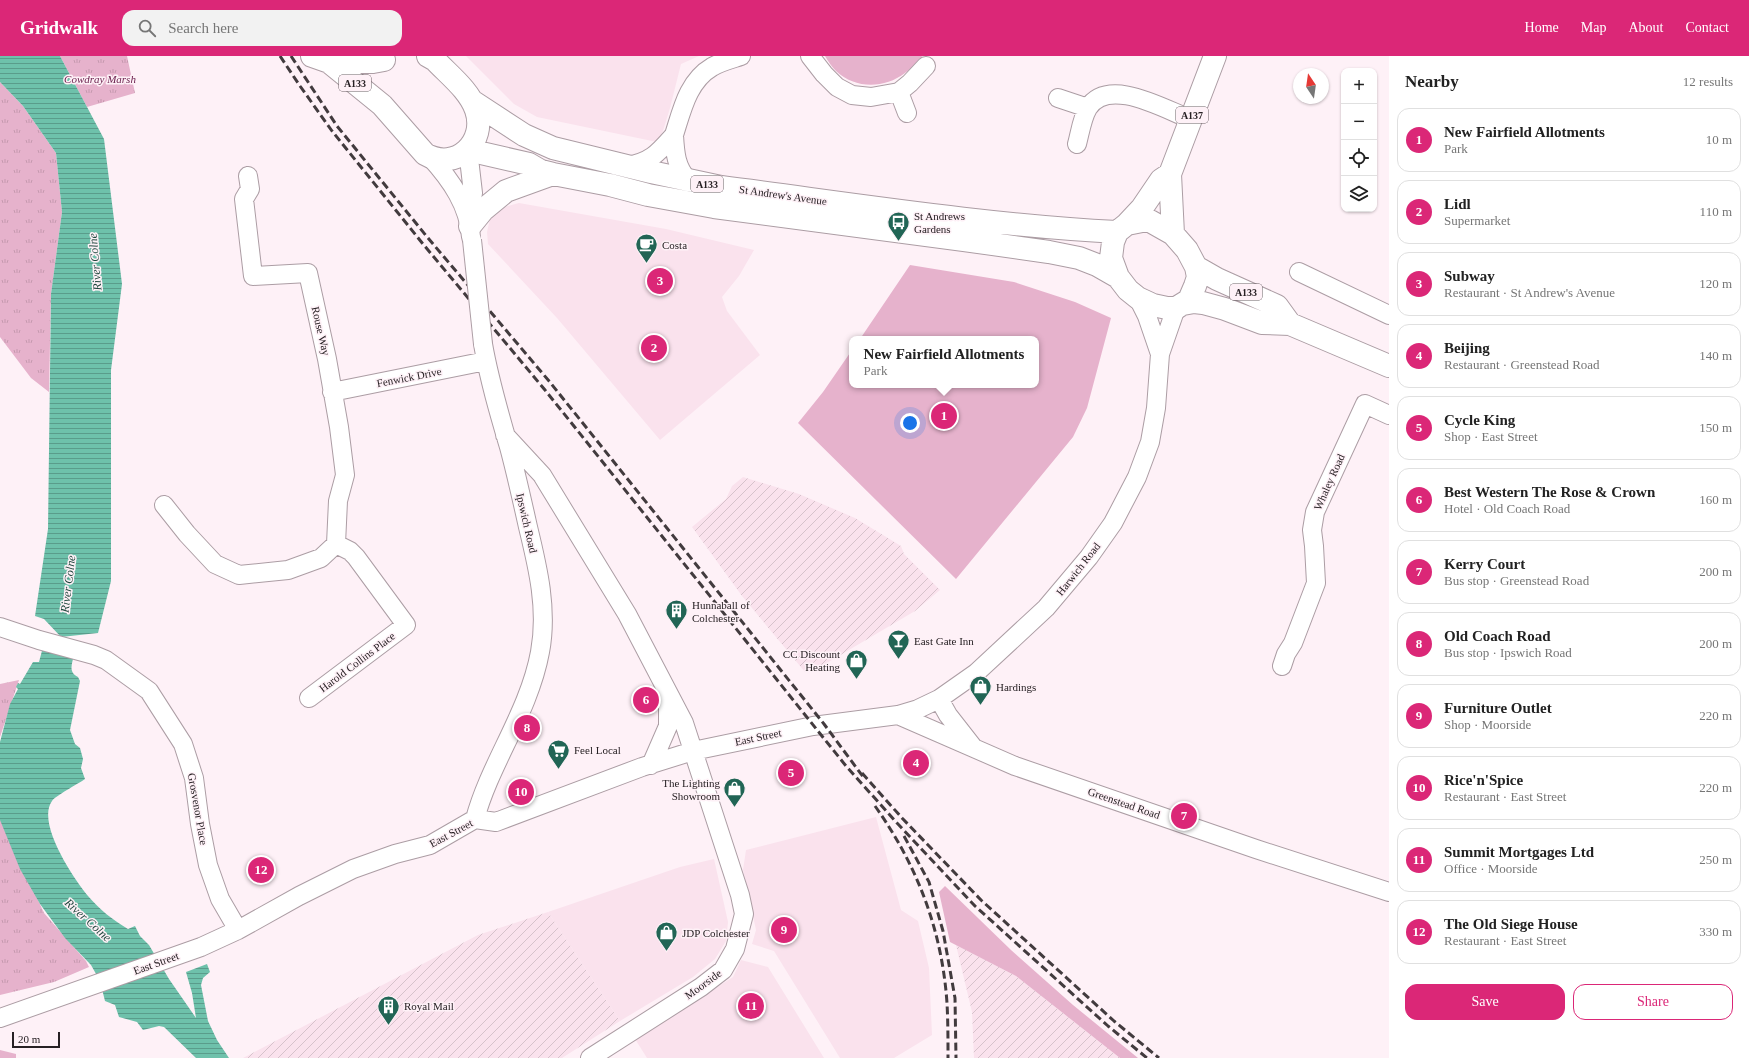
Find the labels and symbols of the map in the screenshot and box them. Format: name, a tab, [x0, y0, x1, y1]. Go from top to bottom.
north arrow	[1293, 68, 1329, 104]
park label: Cowdray Marsh	[64, 73, 136, 85]
road number: A133	[339, 75, 371, 91]
road number: A137	[1176, 107, 1208, 123]
road number: A133	[691, 176, 723, 192]
street label: St Andrew's Avenue	[738, 183, 828, 207]
bus stop icon: St Andrews Gardens	[885, 209, 911, 242]
place label: St Andrews Gardens	[914, 210, 965, 235]
water label: River Colne	[85, 232, 105, 292]
cafe icon: Costa	[633, 232, 659, 265]
place label: Costa	[662, 239, 687, 251]
pin: 3	[647, 266, 673, 296]
road number: A133	[1230, 284, 1262, 300]
street label: Rouse Way	[310, 305, 333, 357]
pin: 2	[641, 333, 667, 363]
street label: Fenwick Drive	[376, 365, 442, 389]
pin: 1	[931, 401, 957, 431]
your location	[900, 413, 920, 433]
street label: Whaley Road	[1311, 452, 1347, 512]
street label: Ipswich Road	[514, 492, 540, 554]
street label: Harwich Road	[1054, 540, 1103, 598]
water label: River Colne	[57, 554, 79, 614]
building icon: Hunnaball of Colchester	[664, 598, 690, 631]
place label: Hunnaball of Colchester	[692, 599, 750, 624]
bar icon: East Gate Inn	[886, 628, 912, 661]
street label: Harold Collins Place	[317, 630, 397, 694]
place label: East Gate Inn	[914, 635, 974, 647]
shop icon: CC Discount Heating	[843, 647, 869, 680]
place label: CC Discount Heating	[783, 648, 840, 673]
shop icon: Hardings	[967, 674, 993, 707]
place label: Hardings	[996, 681, 1036, 693]
pin: 6	[633, 685, 659, 715]
pin: 8	[514, 713, 540, 743]
street label: East Street	[734, 726, 782, 748]
supermarket icon: Feel Local	[545, 737, 571, 770]
place label: Feel Local	[574, 744, 621, 756]
pin: 4	[903, 748, 929, 778]
pin: 5	[778, 758, 804, 788]
street label: Grosvenor Place	[186, 772, 210, 846]
shop icon: The Lighting Showroom	[722, 776, 748, 809]
pin: 10	[508, 777, 534, 807]
place label: The Lighting Showroom	[662, 777, 720, 802]
street label: Greenstead Road	[1086, 785, 1162, 821]
pin: 7	[1171, 801, 1197, 831]
street label: East Street	[427, 817, 475, 849]
pin: 12	[248, 855, 274, 885]
water label: River Colne	[61, 895, 115, 945]
pin: 9	[771, 915, 797, 945]
shop icon: JDP Colchester	[653, 920, 679, 953]
place label: JDP Colchester	[682, 927, 750, 939]
street label: East Street	[132, 949, 180, 977]
street label: Moorside	[682, 967, 724, 1001]
pin: 11	[738, 991, 764, 1021]
building icon: Royal Mail	[375, 993, 401, 1026]
place label: Royal Mail	[404, 1000, 454, 1012]
scale bar	[12, 1030, 60, 1049]

